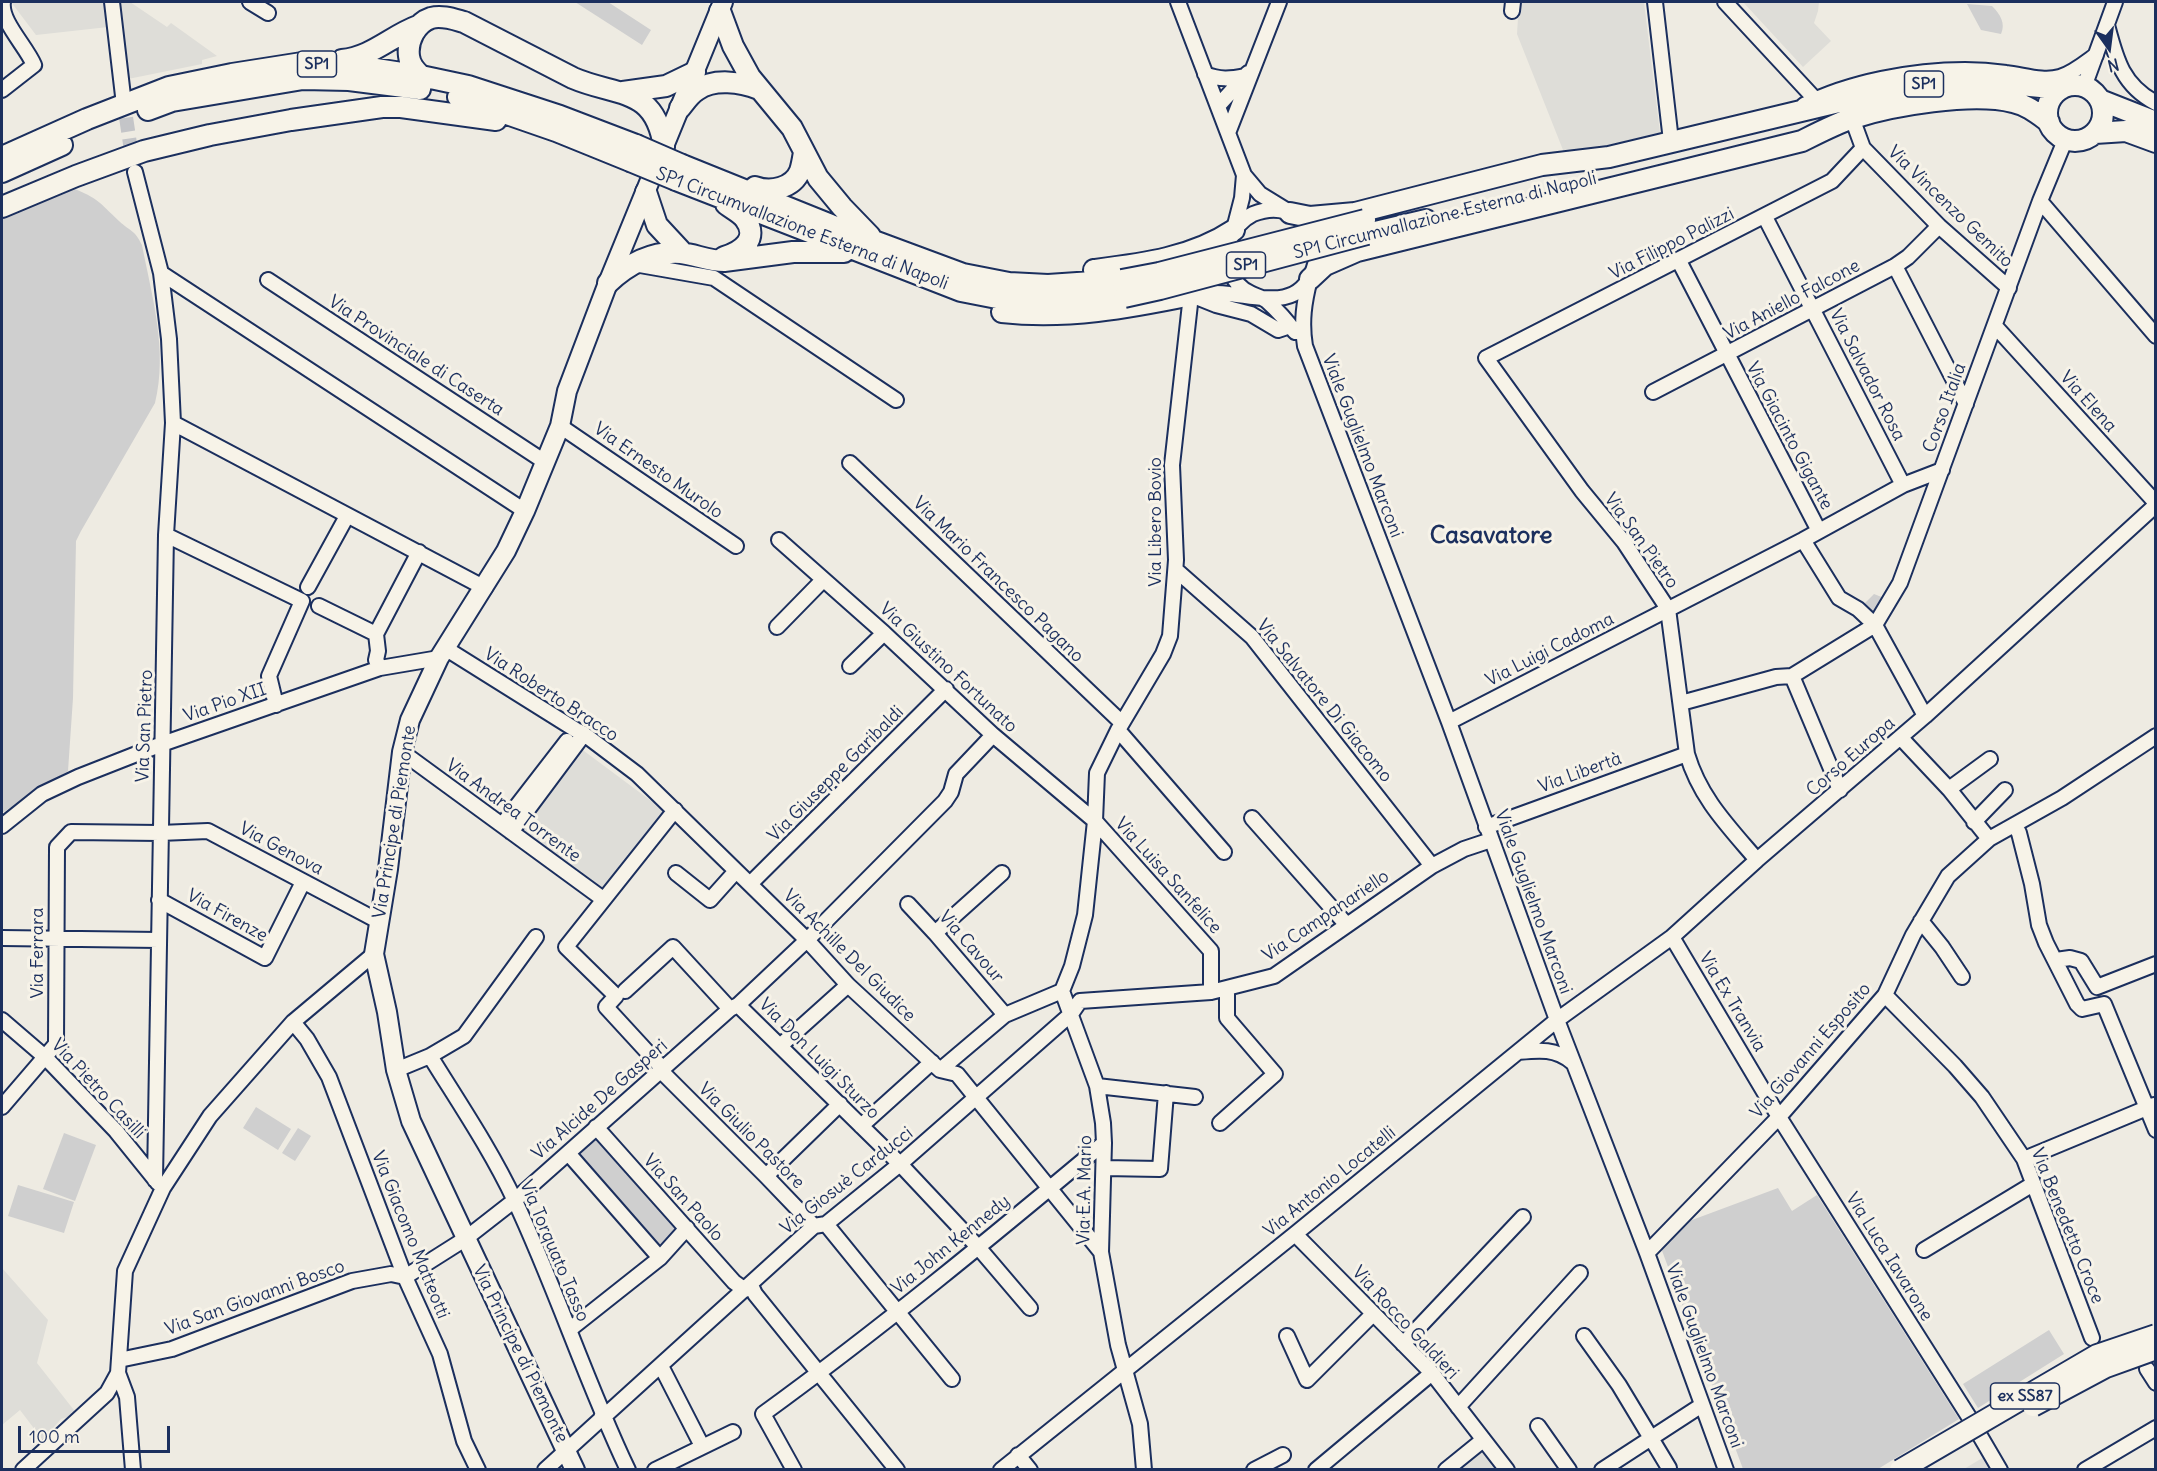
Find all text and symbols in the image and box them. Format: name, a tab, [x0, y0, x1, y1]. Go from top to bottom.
north arrow	[2079, 18, 2139, 78]
road number: SP1	[298, 51, 336, 77]
text: N	[2106, 54, 2121, 77]
road number: SP1	[1904, 71, 1944, 97]
street label: Via Vincenzo Gemito	[1883, 142, 2017, 272]
street label: SP1 Circumvallazione Esterna di Napoli	[653, 163, 951, 295]
street label: SP1 Circumvallazione Esterna di Napoli	[1291, 168, 1599, 264]
street label: Via Filippo Palizzi	[1606, 203, 1738, 285]
road number: SP1	[1226, 252, 1266, 278]
street label: Via Aniello Falcone	[1720, 255, 1864, 345]
street label: Via Provinciale di Caserta	[324, 291, 508, 421]
street label: Via Salvador Rosa	[1824, 305, 1910, 445]
street label: Viale Guglielmo Marconi	[1317, 351, 1407, 541]
street label: Via Giacinto Gigante	[1741, 358, 1837, 514]
street label: Corso Italia	[1919, 360, 1971, 456]
street label: Via Elena	[2055, 367, 2121, 437]
street label: Via Ernesto Murolo	[589, 418, 727, 524]
street label: Via Libero Bovio	[1145, 457, 1167, 587]
street label: Via San Pietro	[1599, 489, 1683, 593]
street label: Via Mario Francesco Pagano	[908, 493, 1088, 667]
district label: Casavatore	[1430, 522, 1552, 550]
street label: Via Giustino Fortunato	[875, 598, 1021, 738]
street label: Via Luigi Cadoma	[1482, 608, 1618, 692]
street label: Via Salvatore Di Giacomo	[1252, 615, 1396, 787]
street label: Via Roberto Bracco	[480, 643, 622, 747]
street label: Via San Pietro	[132, 669, 158, 783]
street label: Via Pio XII	[181, 679, 269, 727]
street label: Via Giuseppe Garibaldi	[764, 702, 908, 846]
street label: Corso Europa	[1802, 713, 1900, 801]
street label: Via Principe di Piemonte	[369, 724, 421, 920]
street label: Via Libertà	[1535, 748, 1625, 798]
street label: Via Andrea Torrente	[441, 755, 585, 867]
street label: Viale Guglielmo Marconi	[1490, 807, 1576, 997]
street label: Via Luisa Sanfelice	[1110, 813, 1226, 939]
street label: Via Genova	[235, 818, 327, 880]
street label: Via Campanariello	[1259, 866, 1393, 966]
street label: Via Firenze	[183, 885, 271, 947]
street label: Via Achille Del Giudice	[778, 885, 920, 1027]
street label: Via Cavour	[934, 907, 1008, 987]
street label: Via Ferrara	[27, 908, 49, 998]
street label: Via Ex Tranvia	[1694, 948, 1770, 1056]
street label: Via Giovanni Esposito	[1746, 979, 1876, 1123]
street label: Via Don Luigi Sturzo	[754, 994, 884, 1124]
street label: Via Pietro Casilli	[46, 1035, 150, 1143]
street label: Via Alcide De Gasperi	[528, 1035, 672, 1165]
street label: Via Giulio Pastore	[693, 1078, 809, 1194]
street label: Via Antonio Locatelli	[1260, 1122, 1400, 1242]
street label: Via Giosuè Carducci	[777, 1123, 917, 1239]
street label: Via E.A. Mario	[1073, 1135, 1097, 1245]
street label: Via Benedetto Croce	[2026, 1145, 2108, 1307]
street label: Via Giacomo Matteotti	[366, 1148, 454, 1322]
street label: Via San Paolo	[638, 1150, 728, 1246]
street label: Via Torquato Tasso	[514, 1177, 594, 1325]
street label: Via Luca Iavarone	[1841, 1189, 1937, 1325]
street label: Via John Kennedy	[888, 1191, 1014, 1299]
street label: Via San Giovanni Bosco	[162, 1255, 348, 1341]
street label: Viale Guglielmo Marconi	[1661, 1261, 1747, 1451]
street label: Via Principe di Piemonte	[468, 1262, 572, 1446]
street label: Via Rocco Galdieri	[1347, 1262, 1463, 1384]
road number: ex SS87	[1990, 1383, 2060, 1409]
scale bar	[21, 1414, 172, 1452]
text: 100 m	[29, 1425, 80, 1448]

